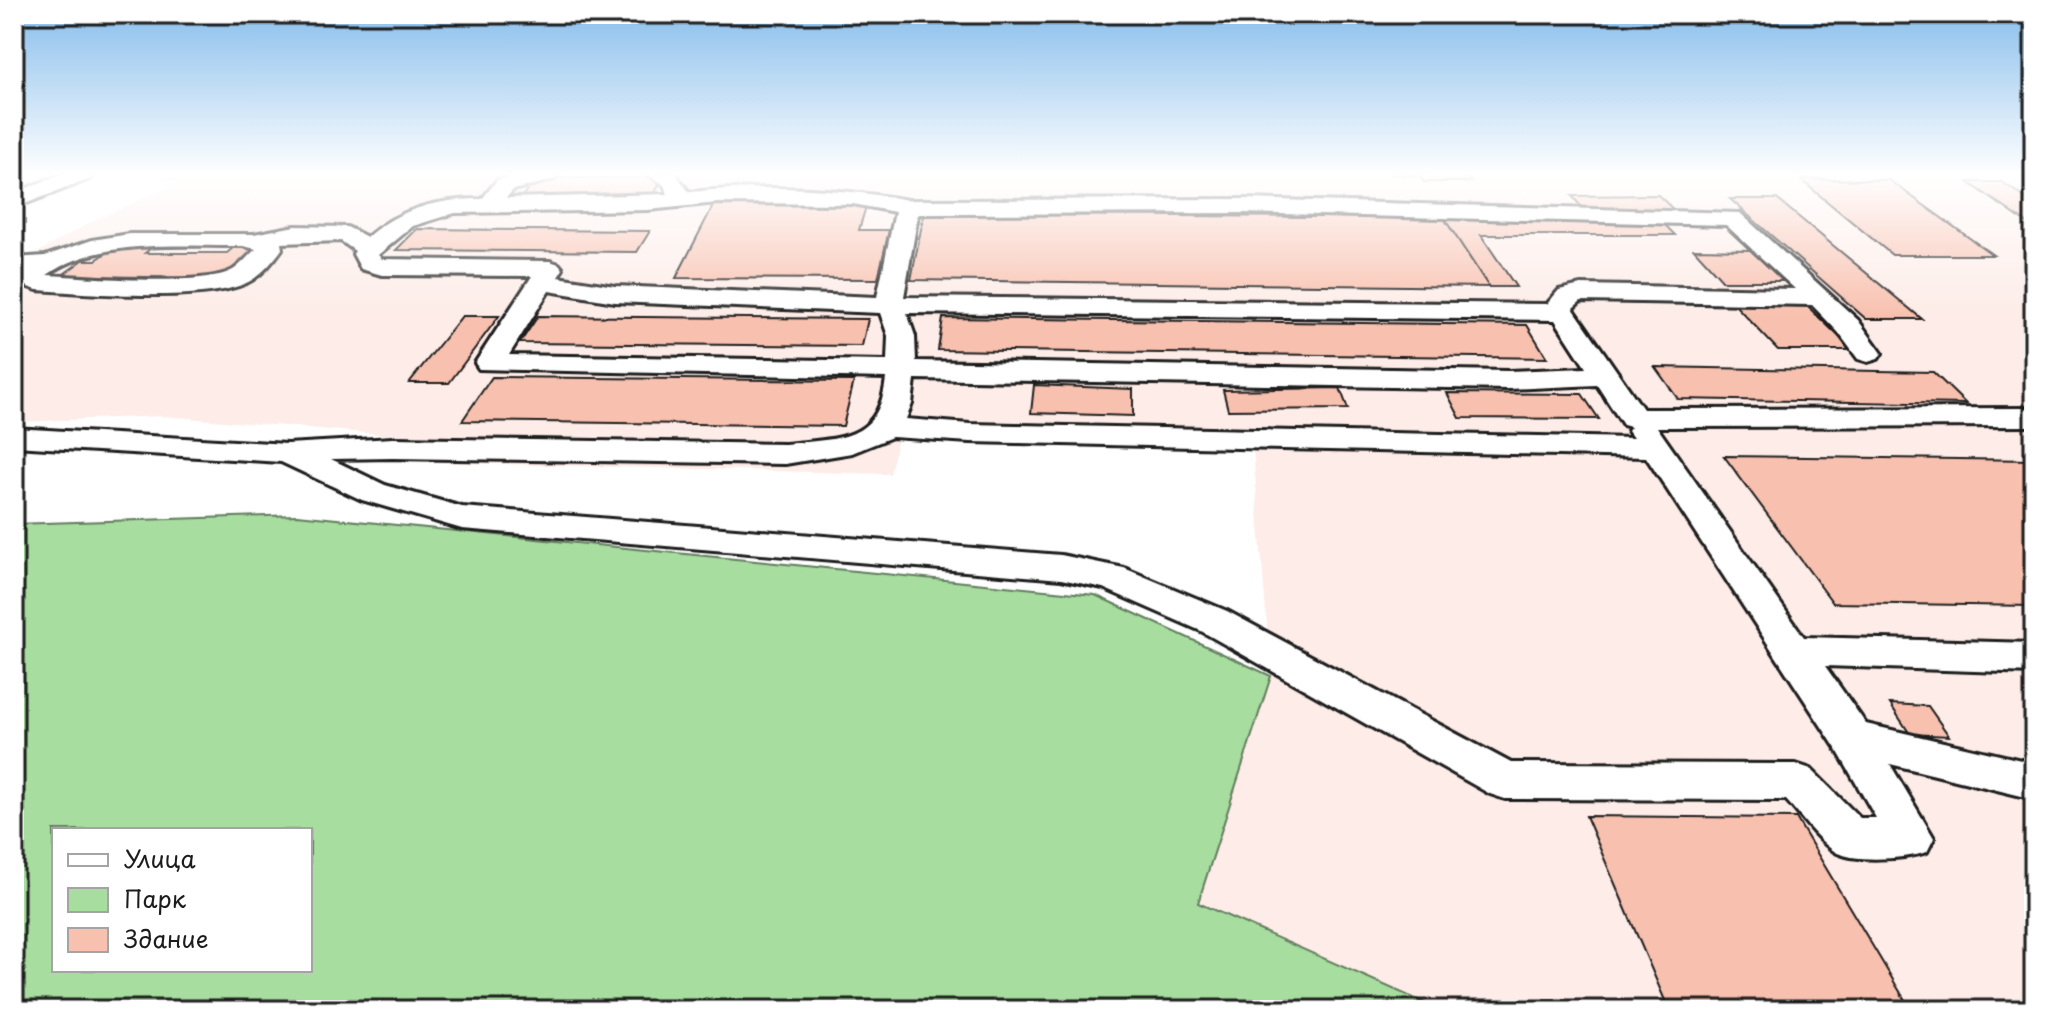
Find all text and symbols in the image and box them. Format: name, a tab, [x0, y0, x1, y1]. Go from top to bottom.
legend	[52, 828, 312, 972]
text: Улица	[124, 840, 196, 876]
text: Парк	[124, 880, 187, 916]
text: Здание	[124, 920, 209, 956]

